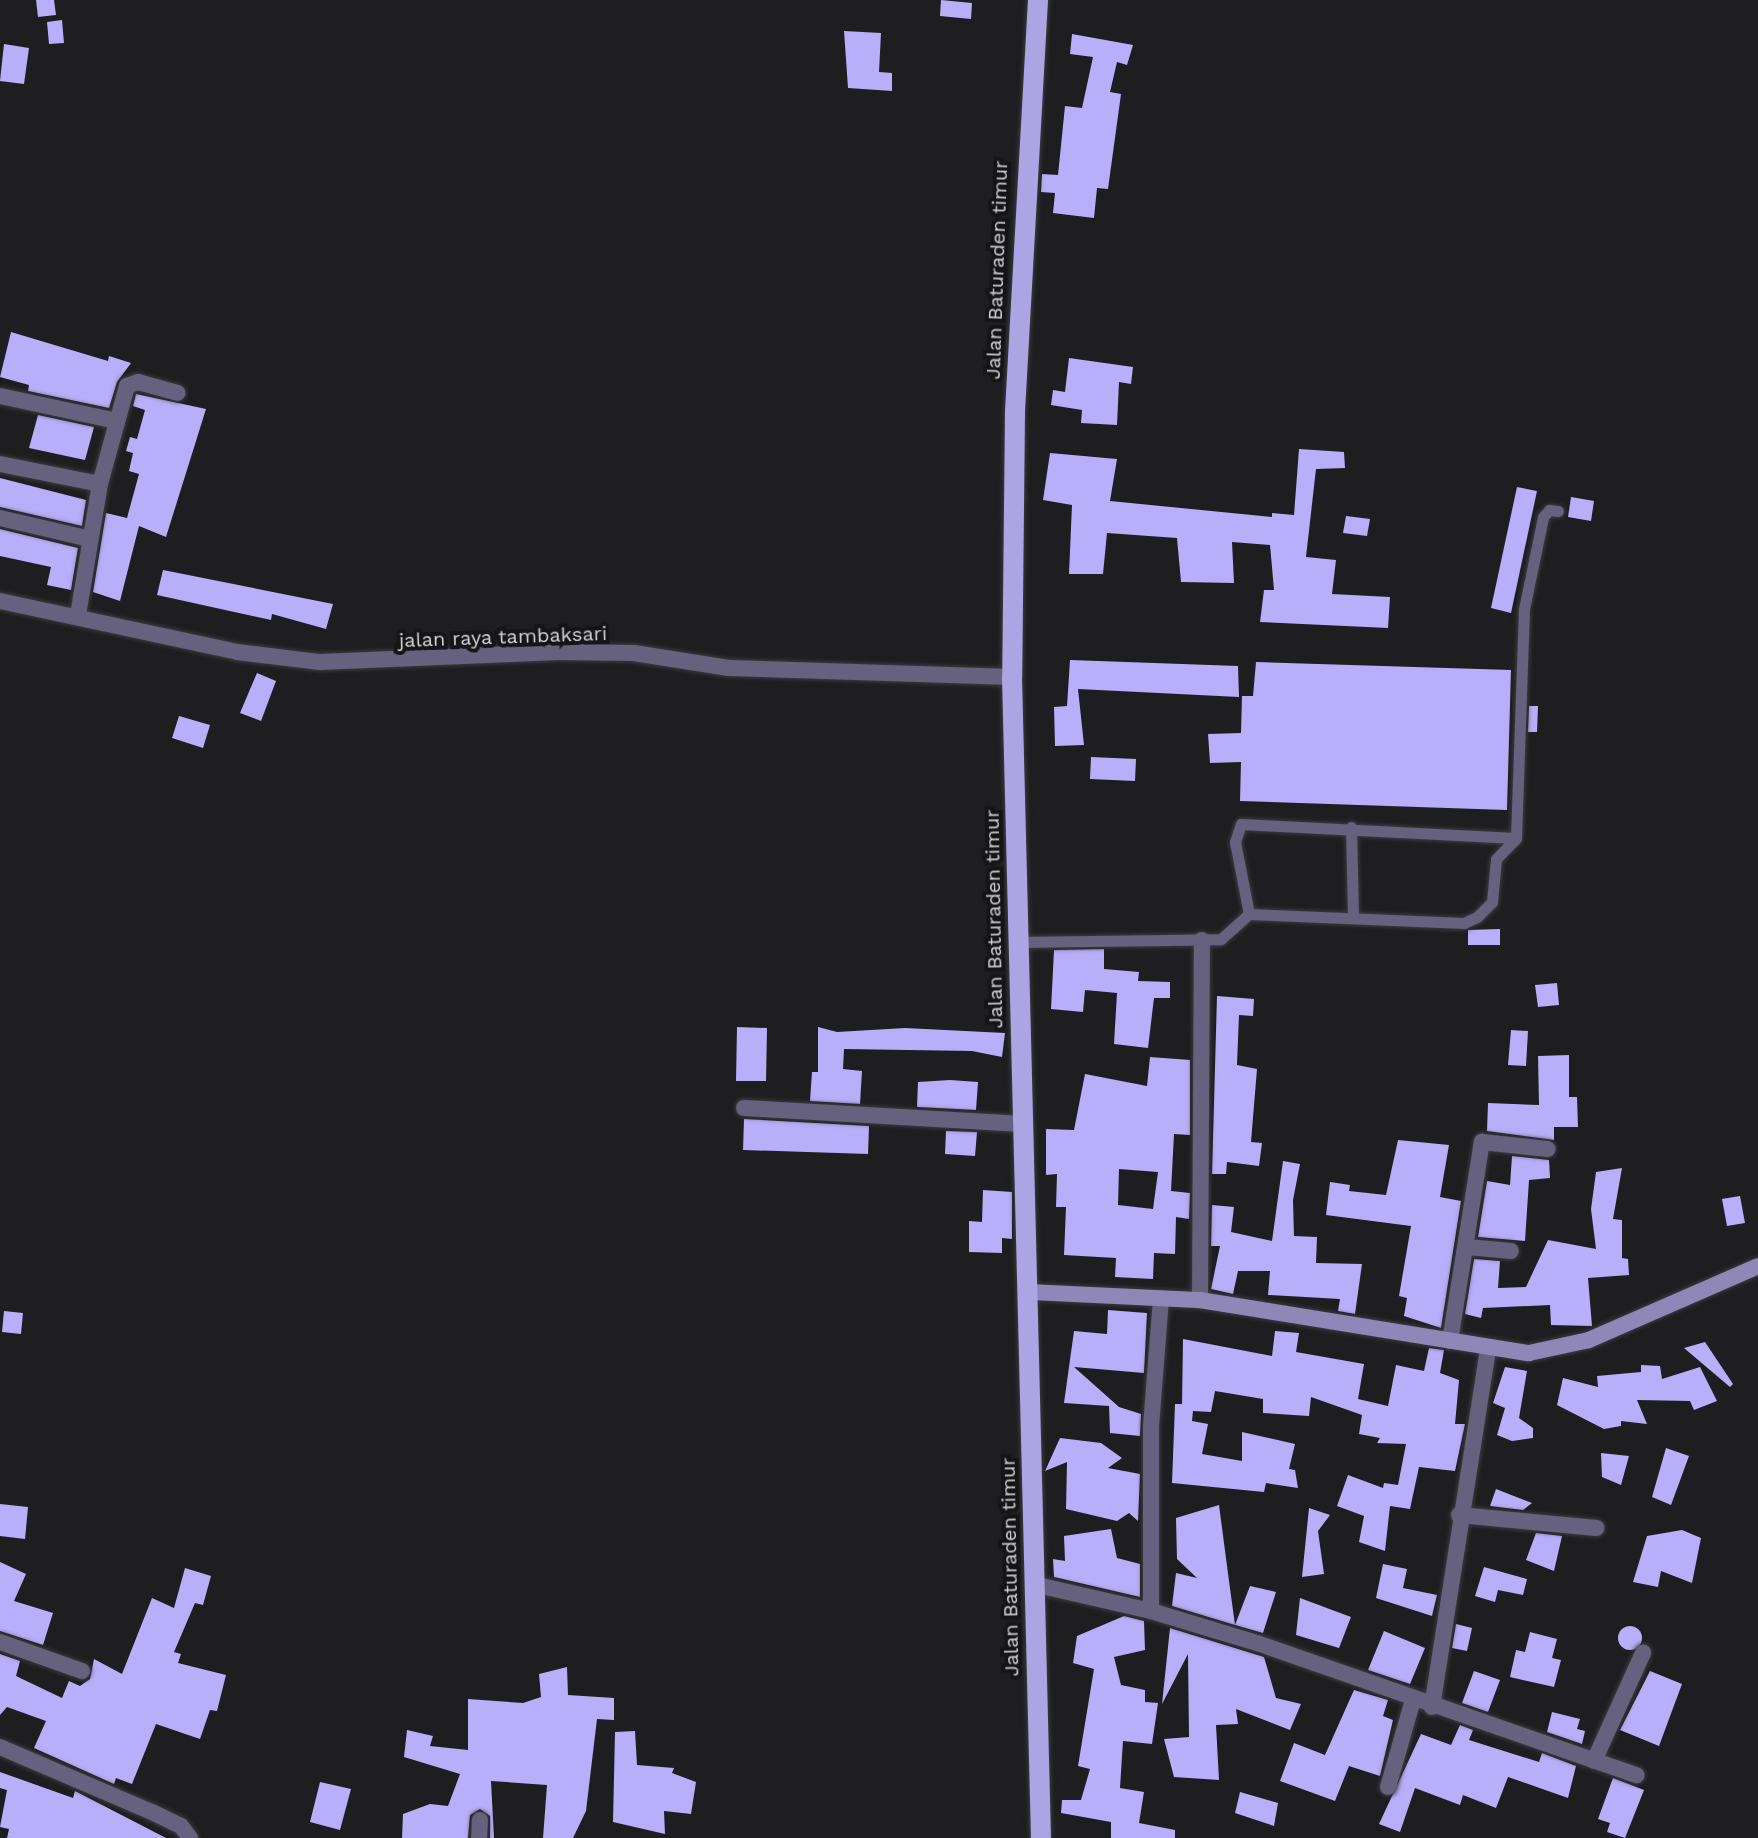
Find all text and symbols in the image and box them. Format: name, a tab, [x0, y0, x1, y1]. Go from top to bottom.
street label: Jalan Baturaden timur	[981, 160, 1013, 380]
street label: jalan raya tambaksari	[398, 621, 608, 653]
street label: Jalan Baturaden timur	[980, 809, 1008, 1029]
street label: Jalan Baturaden timur	[996, 1457, 1024, 1677]

